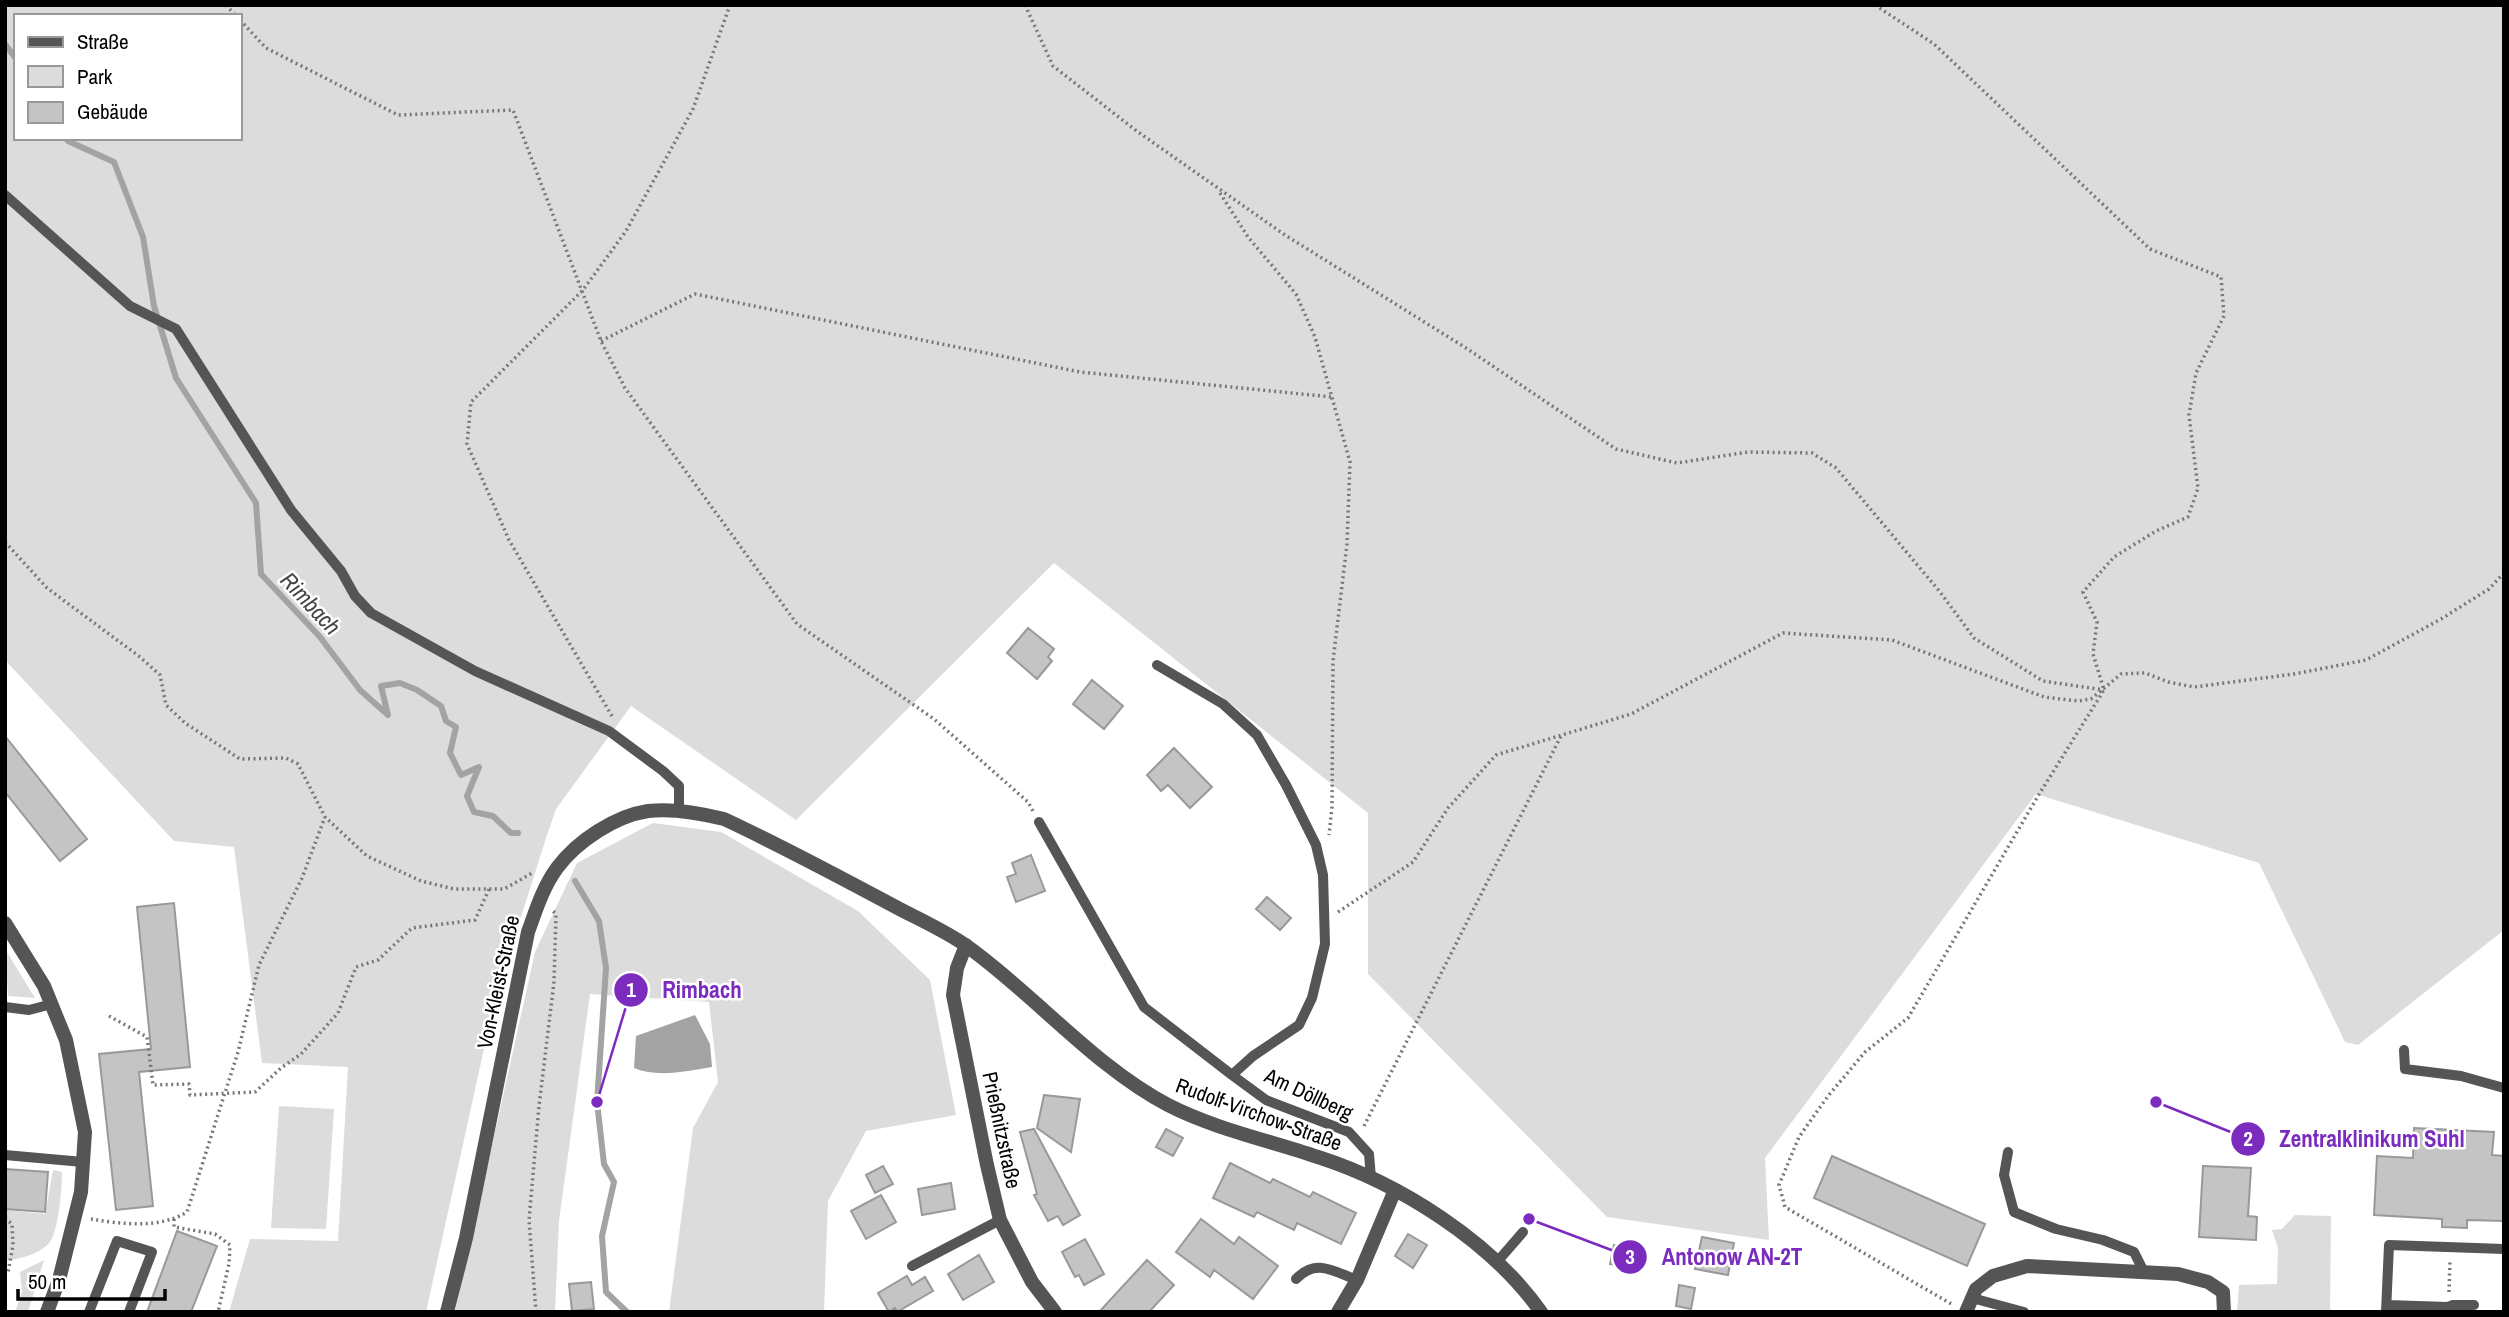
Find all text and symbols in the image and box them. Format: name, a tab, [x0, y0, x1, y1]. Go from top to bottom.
legend	[14, 14, 242, 140]
text: Straße	[77, 27, 129, 56]
text: Park	[77, 62, 113, 91]
text: Gebäude	[77, 97, 148, 126]
water label: Rimbach	[274, 565, 348, 641]
street label: Von-Kleist-Straße	[470, 913, 526, 1051]
callout: Rimbach	[614, 968, 756, 1012]
text: Rimbach	[662, 974, 742, 1005]
text: 1	[626, 975, 636, 1004]
street label: Am Döllberg	[1259, 1060, 1358, 1127]
street label: Prießnitzstraße	[975, 1069, 1029, 1191]
street label: Rudolf-Virchow-Straße	[1172, 1070, 1346, 1158]
callout: Zentralklinikum Suhl	[2230, 1117, 2479, 1161]
text: Zentralklinikum Suhl	[2279, 1123, 2465, 1154]
text: 2	[2243, 1124, 2253, 1153]
callout: Antonow AN-2T	[1612, 1235, 1817, 1279]
text: Antonow AN-2T	[1662, 1241, 1803, 1272]
text: 3	[1625, 1242, 1635, 1271]
scale bar	[18, 1258, 164, 1302]
text: 50 m	[28, 1267, 66, 1296]

